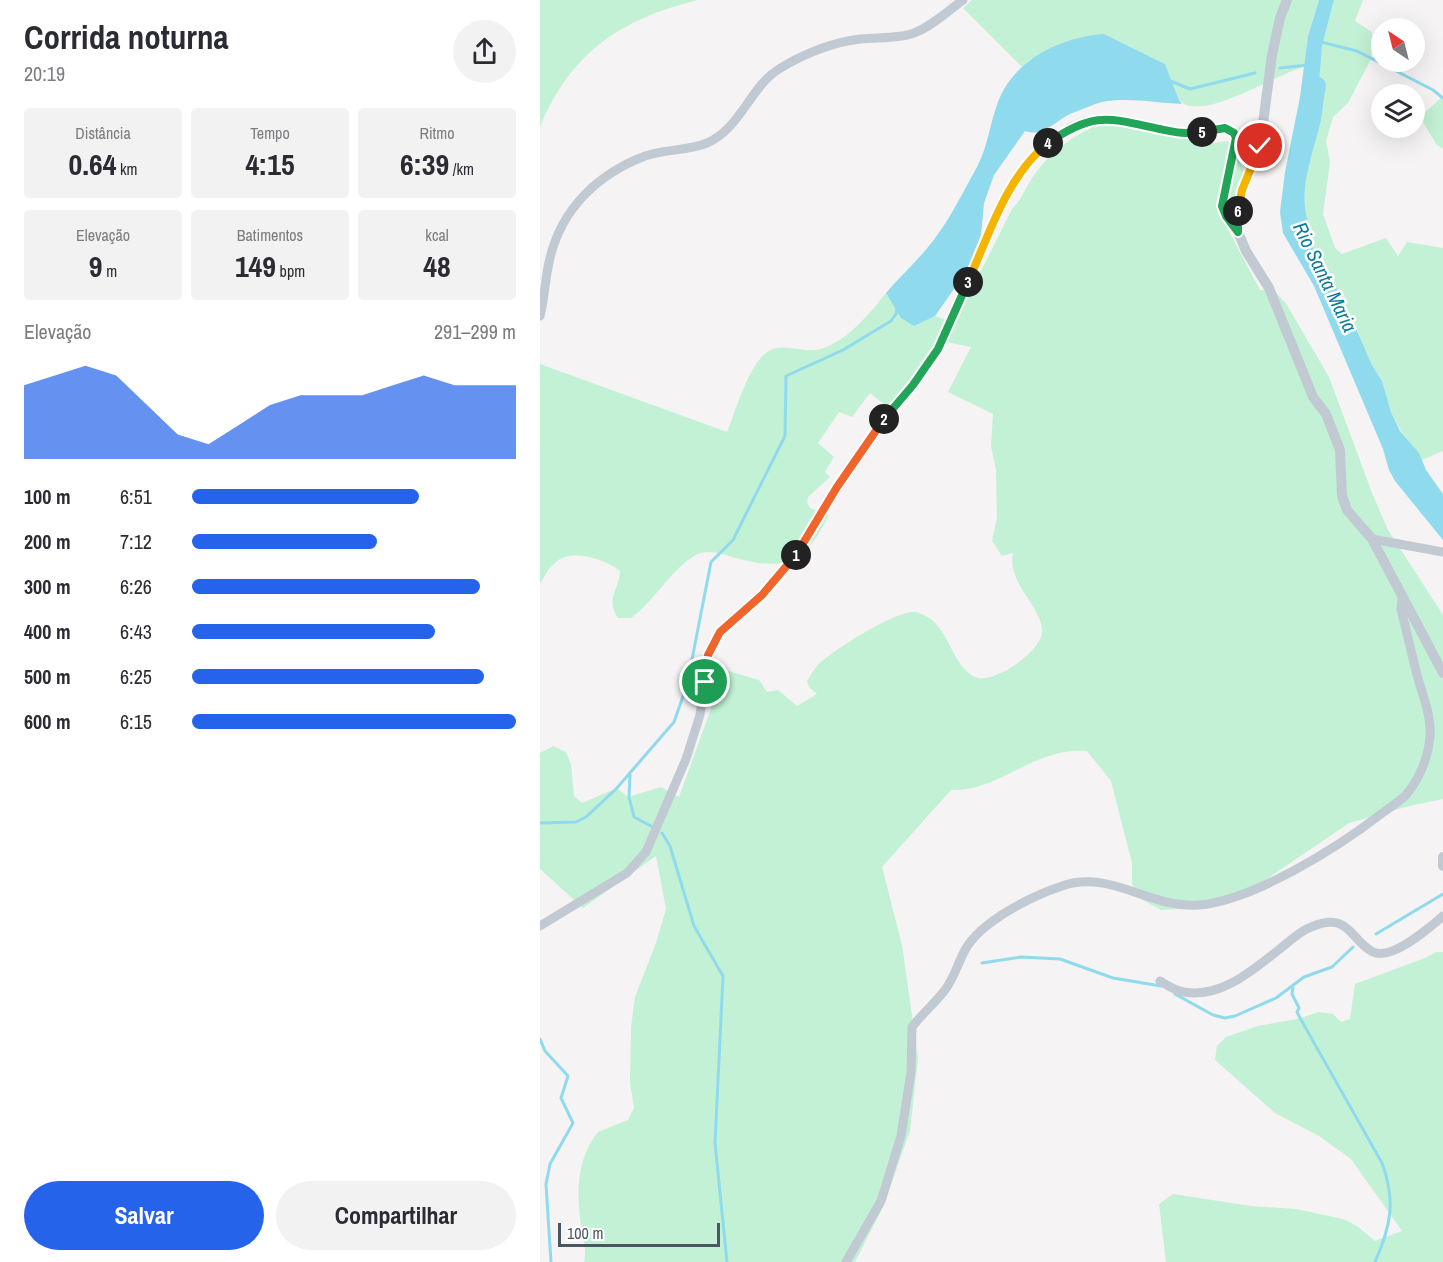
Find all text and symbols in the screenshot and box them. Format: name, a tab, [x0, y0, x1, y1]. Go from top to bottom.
text: Corrida noturna	[24, 15, 228, 59]
north arrow	[1371, 18, 1425, 72]
map controls	[1371, 18, 1425, 138]
button: share	[453, 20, 516, 83]
text: 20:19	[24, 60, 65, 87]
button: layers	[1371, 84, 1425, 138]
pin: 5	[1187, 117, 1217, 147]
pin	[1234, 120, 1285, 171]
text: 5	[1198, 121, 1206, 143]
text: Distância	[75, 122, 131, 144]
text: Tempo	[250, 122, 290, 144]
text: Ritmo	[420, 122, 455, 144]
pin: 4	[1033, 128, 1063, 158]
icon: check	[1243, 129, 1276, 162]
text: 4	[1044, 132, 1052, 154]
text: 0.64	[68, 144, 116, 184]
text: 4:15	[245, 144, 295, 184]
text: 6:39	[400, 144, 449, 184]
text: km	[116, 158, 138, 180]
text: /km	[449, 158, 474, 180]
pin: 6	[1223, 196, 1253, 226]
text: 6	[1234, 200, 1242, 222]
water label: Rio Santa Maria	[1287, 217, 1364, 336]
text: Elevação	[76, 224, 130, 246]
text: Batimentos	[237, 224, 303, 246]
text: kcal	[425, 224, 449, 246]
text: 9	[89, 246, 103, 286]
text: 149	[235, 246, 276, 286]
text: 48	[423, 246, 451, 286]
text: m	[103, 260, 117, 282]
text: bpm	[276, 260, 305, 282]
pin: 3	[953, 267, 983, 297]
text: 3	[964, 271, 972, 293]
text: Elevação	[24, 318, 91, 345]
text: 291–299 m	[434, 318, 516, 345]
pin: 2	[869, 404, 899, 434]
text: 2	[880, 408, 888, 430]
text: 100 m	[24, 483, 71, 510]
text: 6:51	[120, 483, 152, 510]
text: 200 m	[24, 528, 71, 555]
text: 7:12	[120, 528, 152, 555]
pin: 1	[781, 540, 811, 570]
text: 1	[792, 544, 800, 566]
text: 300 m	[24, 573, 71, 600]
text: 6:26	[120, 573, 152, 600]
text: 400 m	[24, 618, 71, 645]
text: 6:43	[120, 618, 152, 645]
pin	[679, 656, 730, 707]
text: 500 m	[24, 663, 71, 690]
text: 6:25	[120, 663, 152, 690]
icon: arrive	[688, 665, 721, 698]
text: 600 m	[24, 708, 71, 735]
text: 6:15	[120, 708, 152, 735]
button: Salvar	[24, 1181, 264, 1250]
button: Compartilhar	[276, 1181, 516, 1250]
scale bar	[558, 1220, 720, 1248]
text: 100 m	[567, 1222, 603, 1244]

